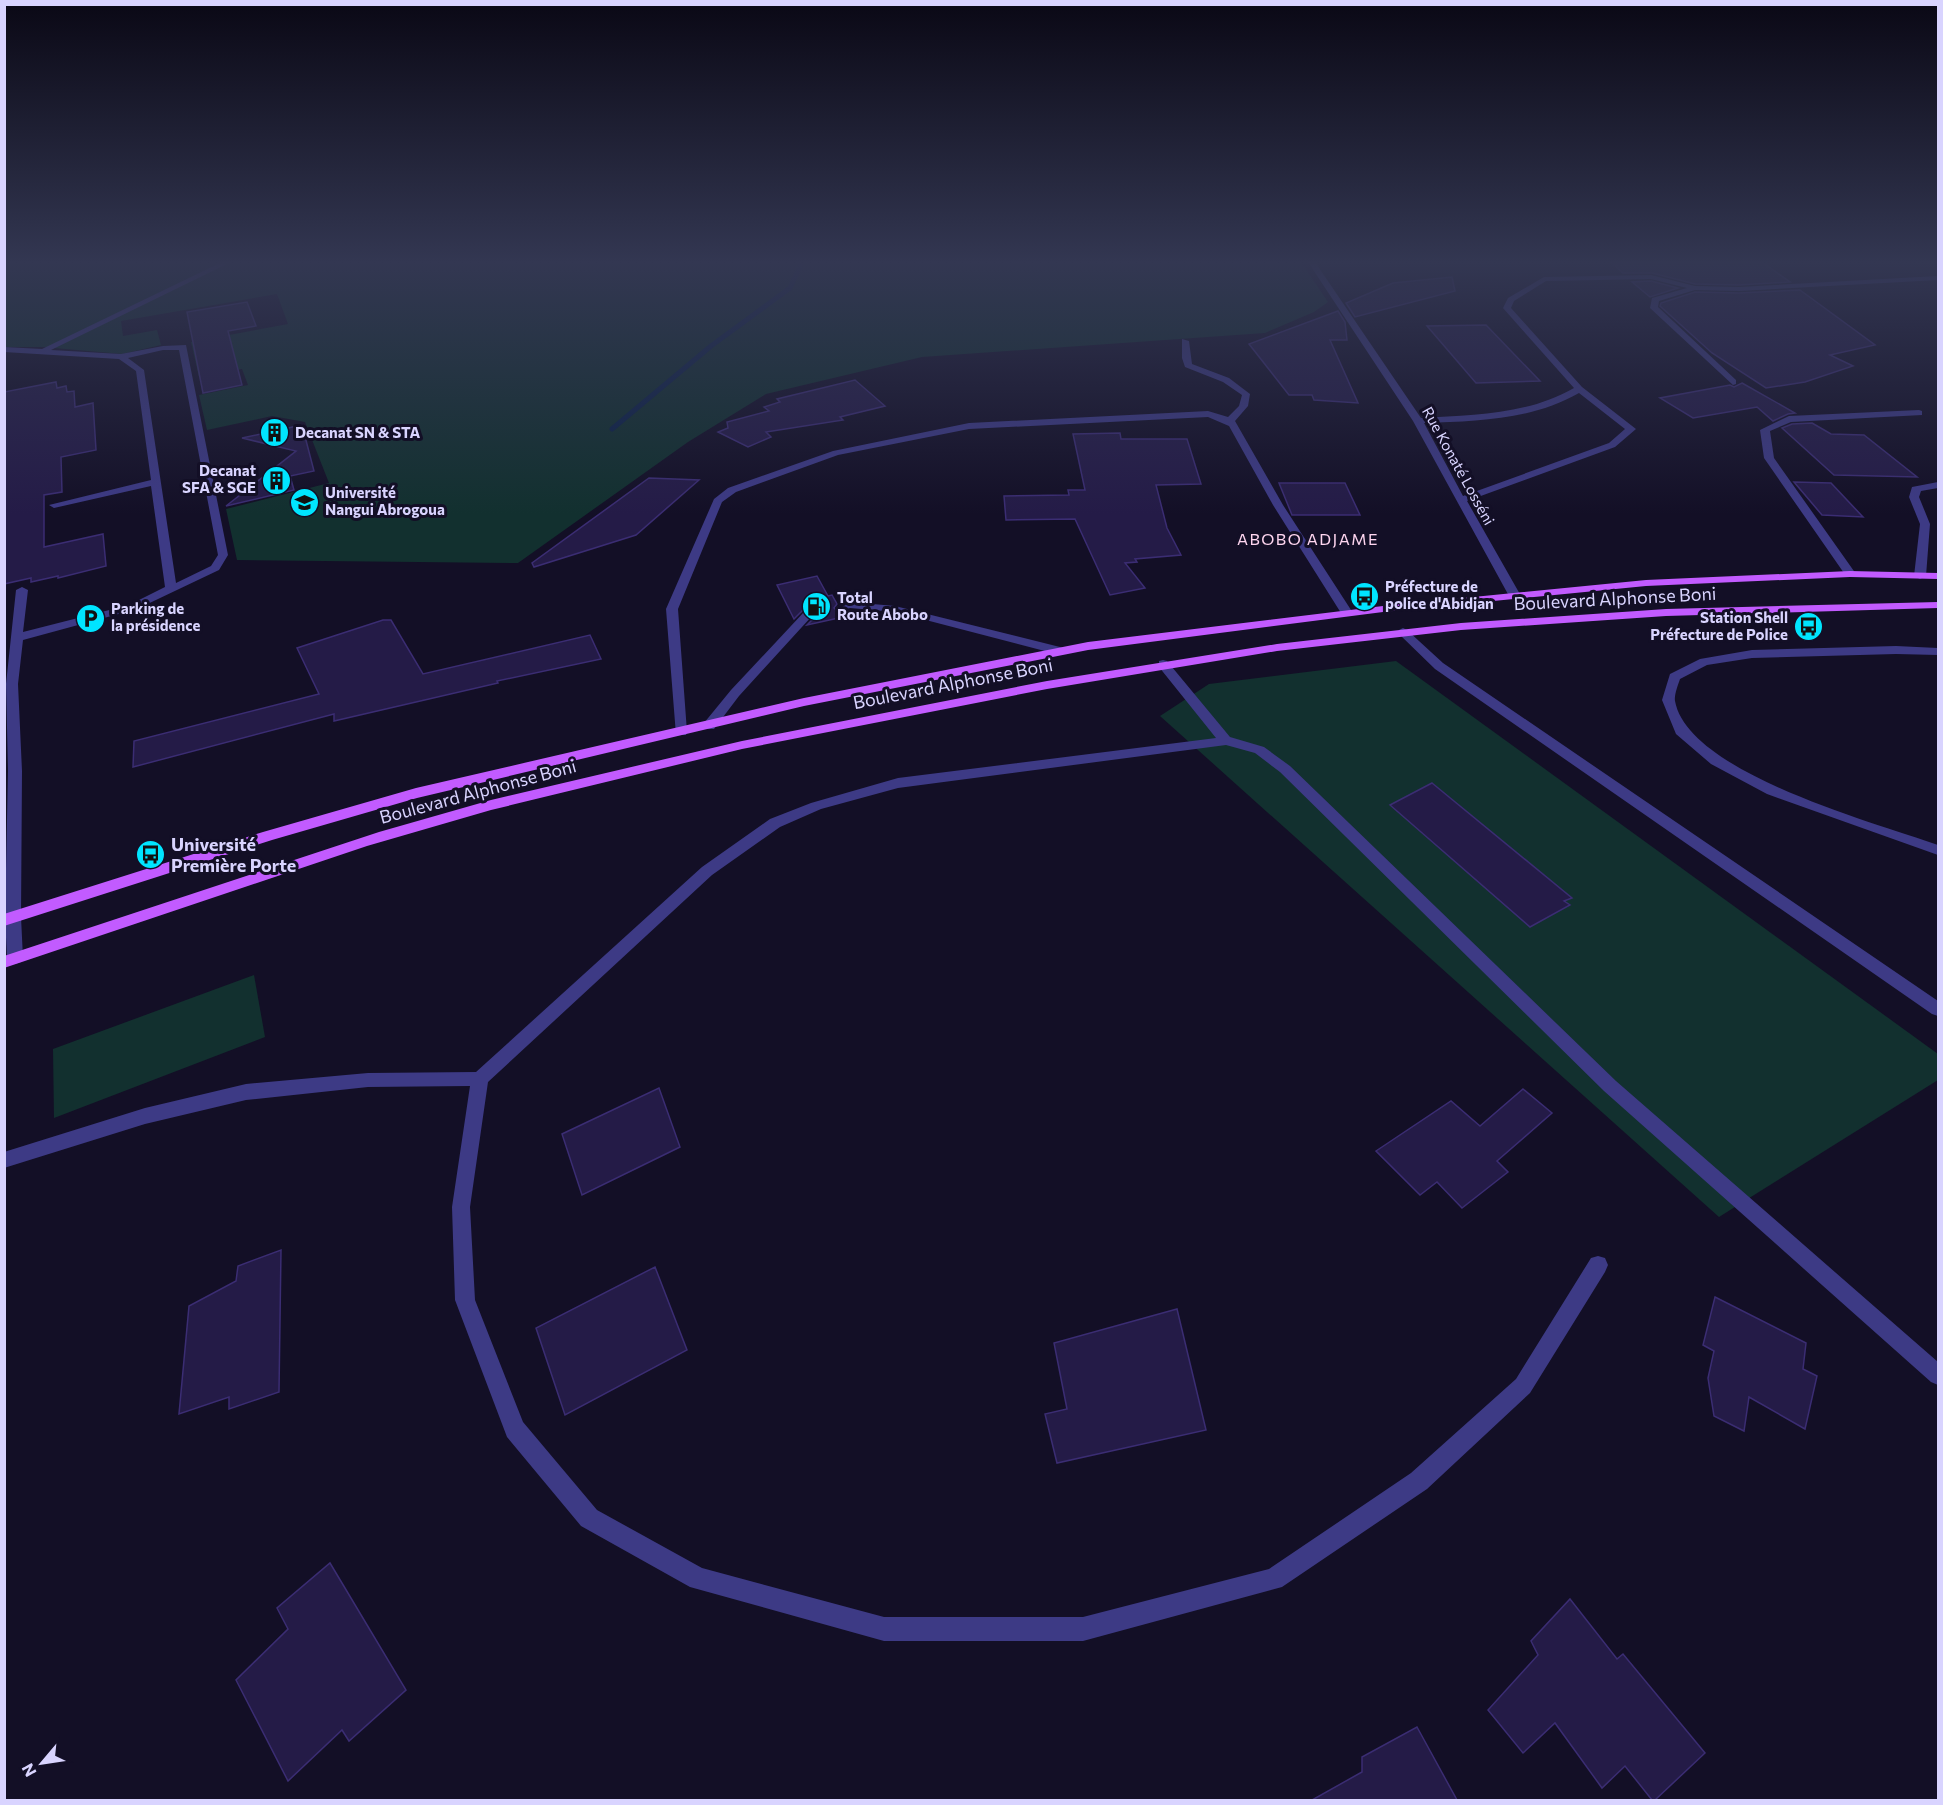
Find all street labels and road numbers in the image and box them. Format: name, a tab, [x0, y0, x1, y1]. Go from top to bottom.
street label: Rue Konaté Losséni	[1419, 403, 1499, 528]
street label: Boulevard Alphonse Boni	[1513, 582, 1717, 614]
street label: Boulevard Alphonse Boni	[851, 653, 1055, 713]
street label: Boulevard Alphonse Boni	[377, 754, 579, 828]

